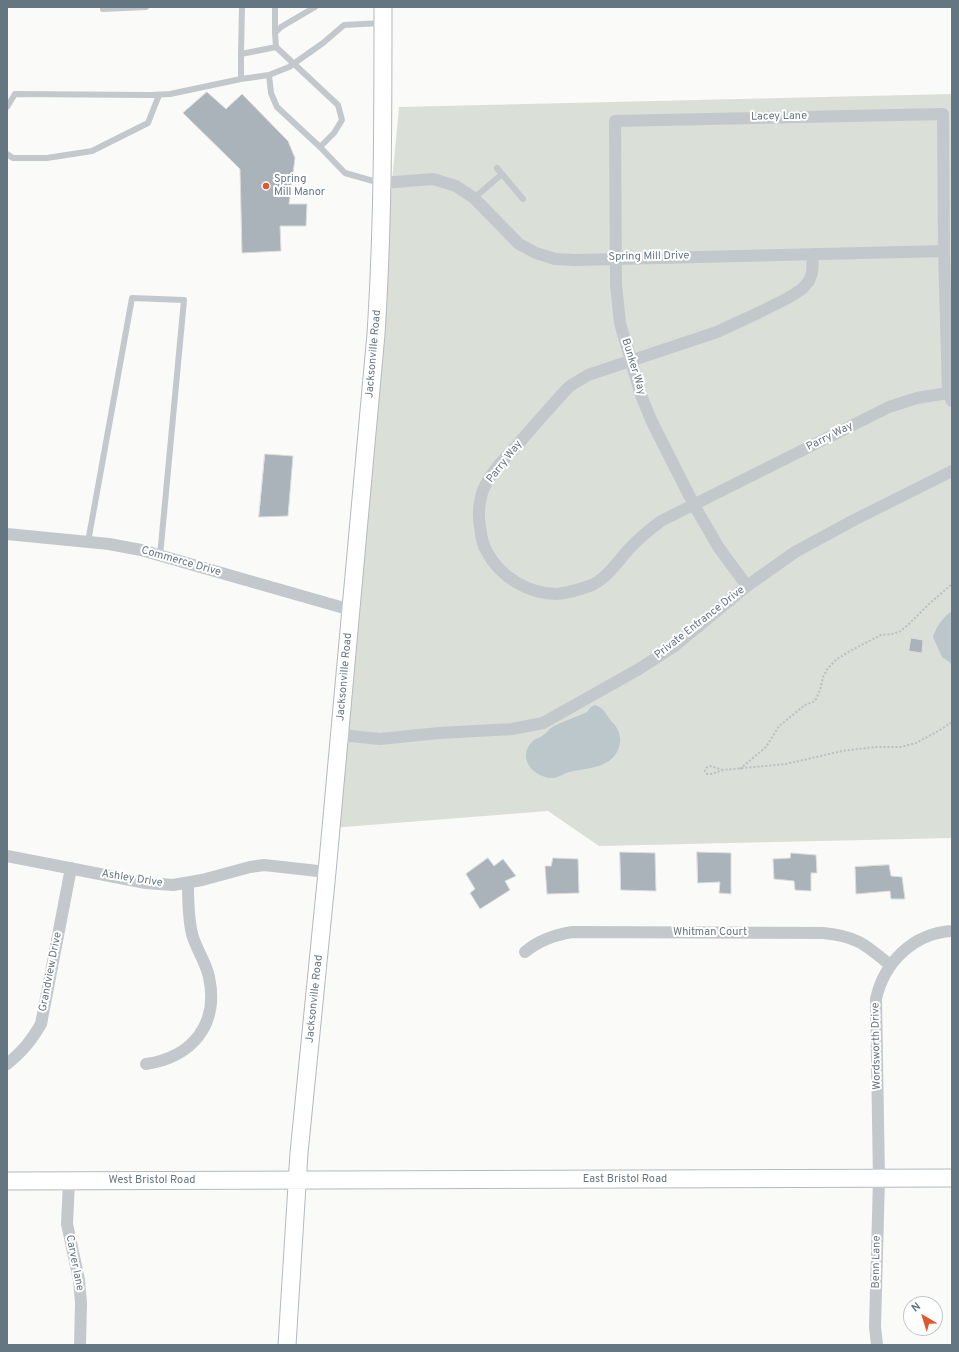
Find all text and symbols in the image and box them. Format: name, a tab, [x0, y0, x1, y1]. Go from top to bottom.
street label: Lacey Lane	[751, 110, 807, 124]
place label: Spring Mill Manor	[274, 173, 325, 199]
marker: Spring Mill Manor	[261, 181, 271, 191]
street label: Spring Mill Drive	[608, 250, 690, 264]
street label: Jacksonville Road	[364, 309, 384, 399]
street label: Bunker Way	[618, 337, 648, 397]
street label: Parry Way	[805, 420, 855, 454]
street label: Parry Way	[484, 438, 526, 486]
street label: Commerce Drive	[140, 544, 222, 580]
street label: Private Entrance Drive	[652, 584, 748, 662]
street label: Jacksonville Road	[335, 632, 355, 722]
street label: Ashley Drive	[100, 868, 164, 890]
street label: Whitman Court	[673, 926, 747, 940]
street label: Grandview Drive	[37, 931, 65, 1013]
street label: Jacksonville Road	[304, 954, 326, 1044]
street label: Wordsworth Drive	[870, 1002, 884, 1090]
street label: East Bristol Road	[583, 1173, 667, 1187]
street label: West Bristol Road	[108, 1174, 196, 1188]
street label: Carver lane	[62, 1234, 86, 1292]
street label: Benn Lane	[870, 1235, 884, 1289]
north arrow	[903, 1296, 943, 1336]
text: N	[909, 1299, 924, 1315]

